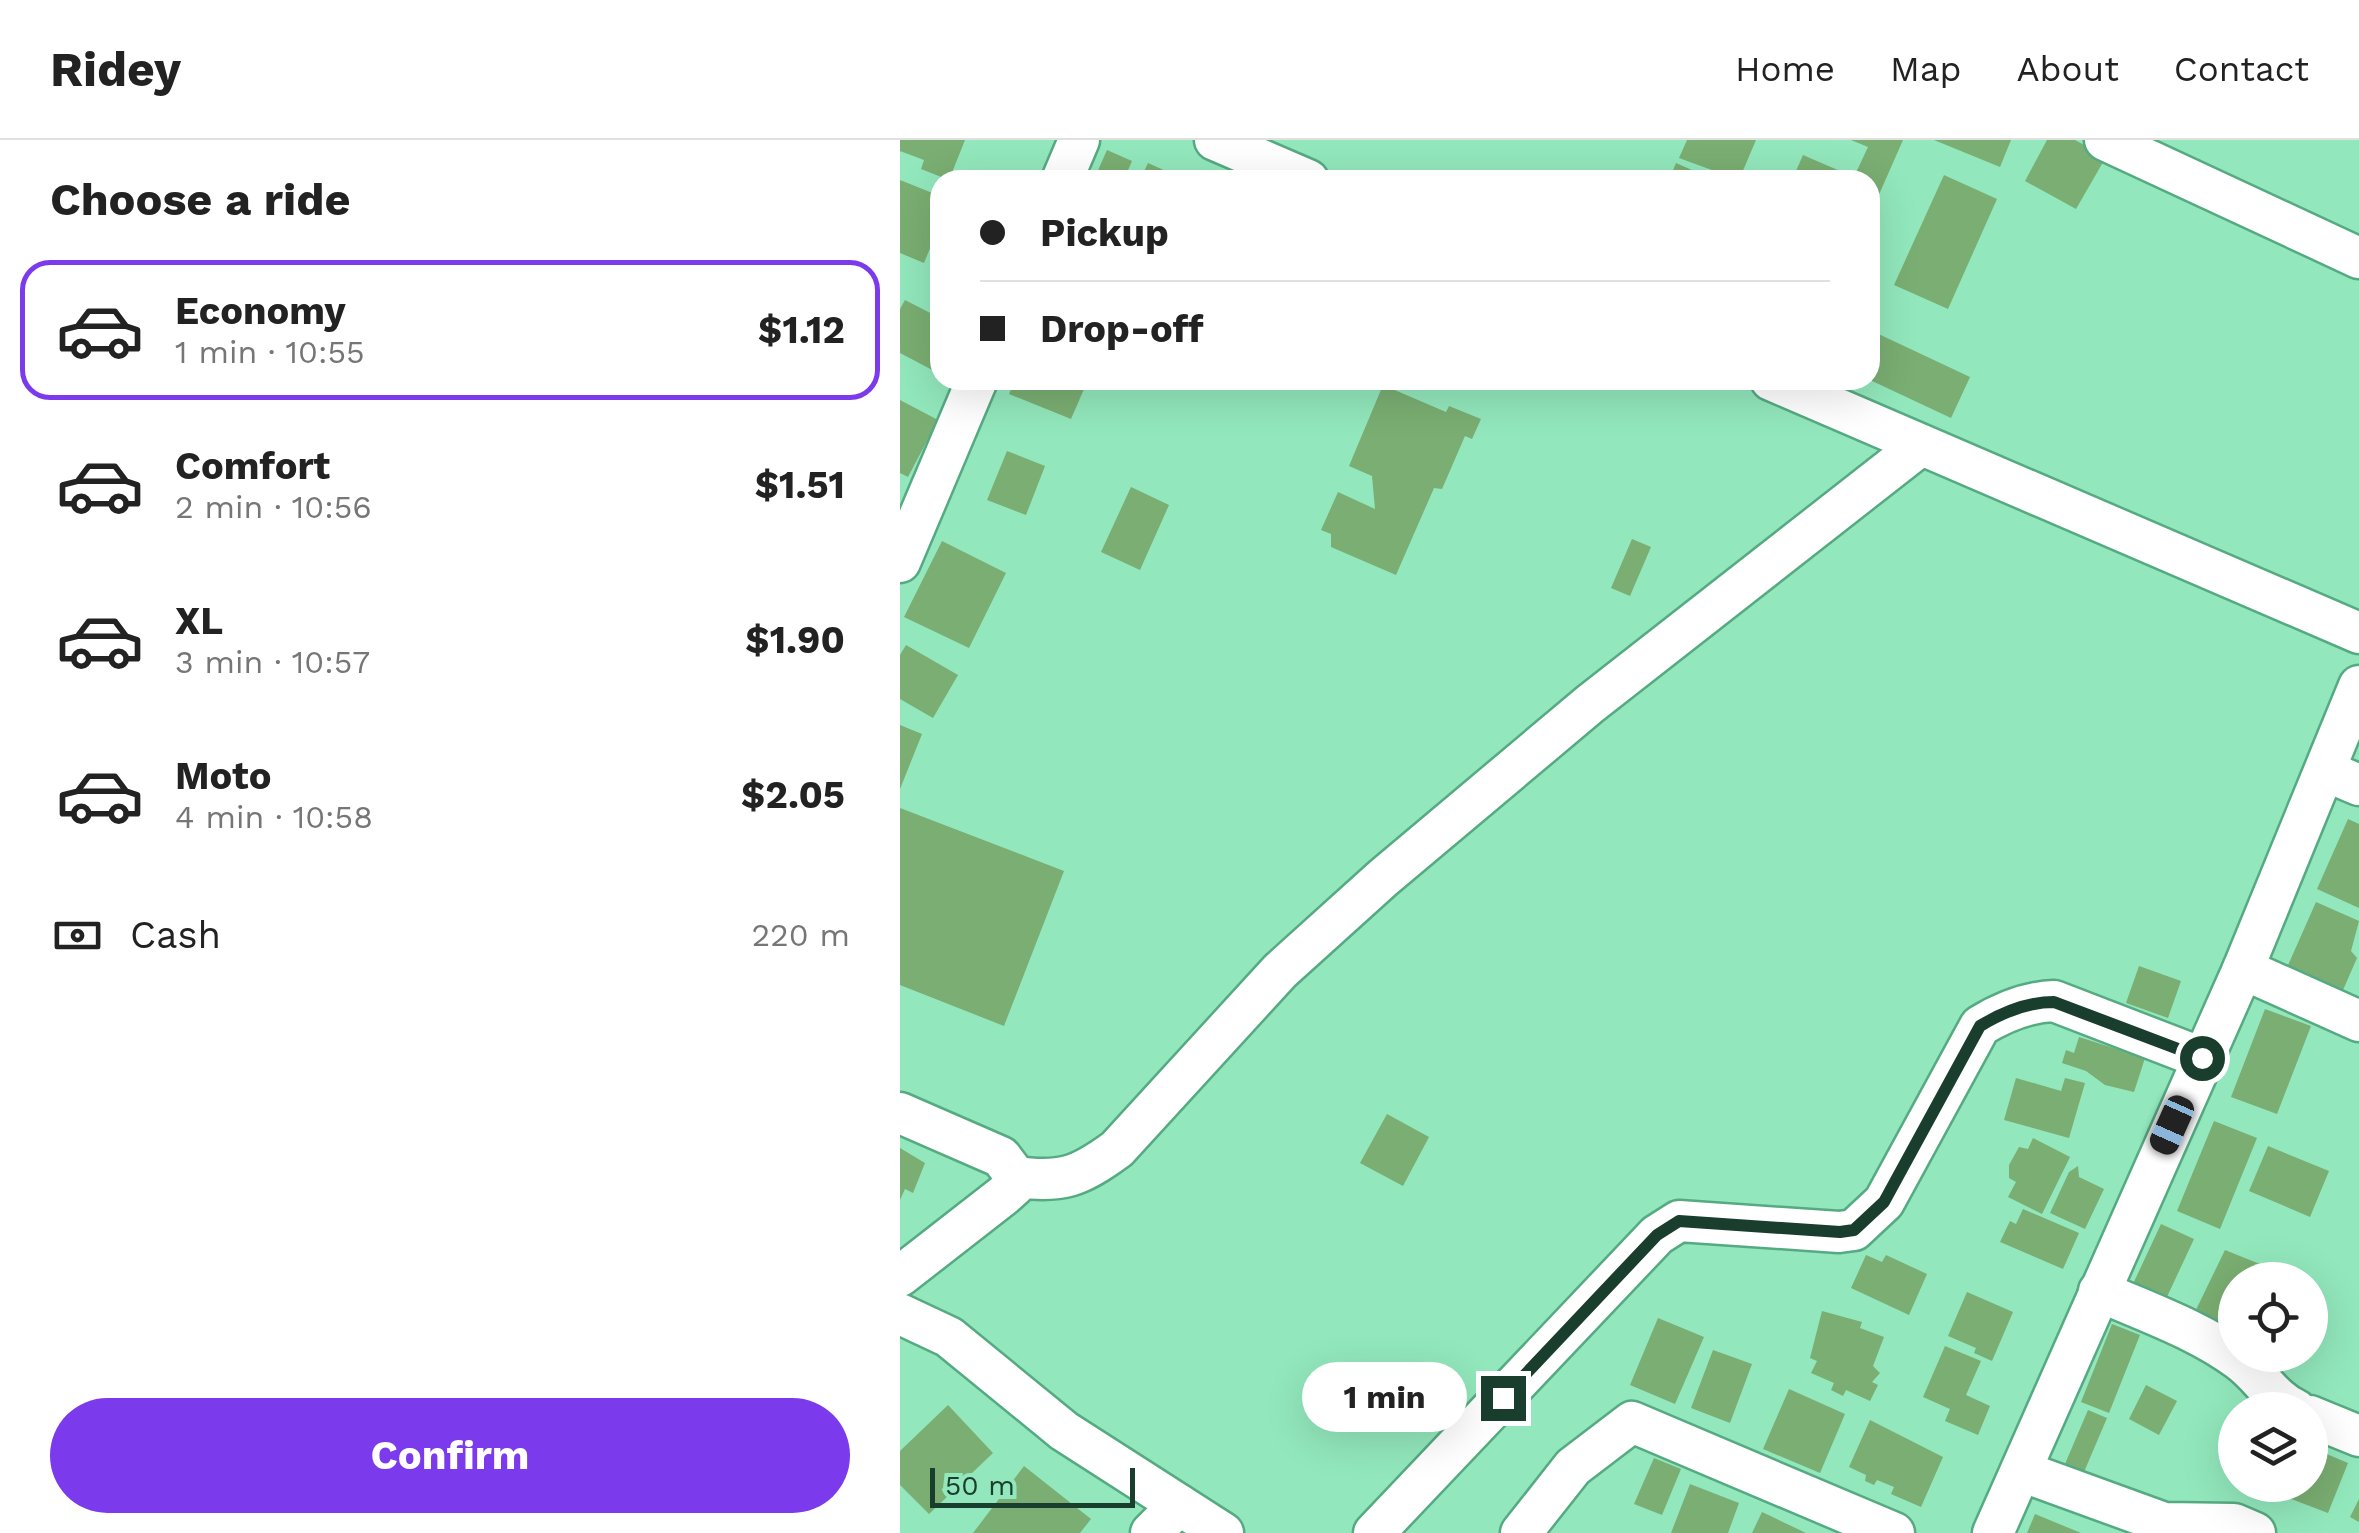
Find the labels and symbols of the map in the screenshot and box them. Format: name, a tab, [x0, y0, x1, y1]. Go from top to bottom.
route start	[2180, 1036, 2225, 1081]
car	[2146, 1091, 2198, 1159]
callout: 1 min	[1303, 1363, 1468, 1433]
route end	[1481, 1376, 1526, 1421]
scale bar	[930, 1463, 1135, 1508]

